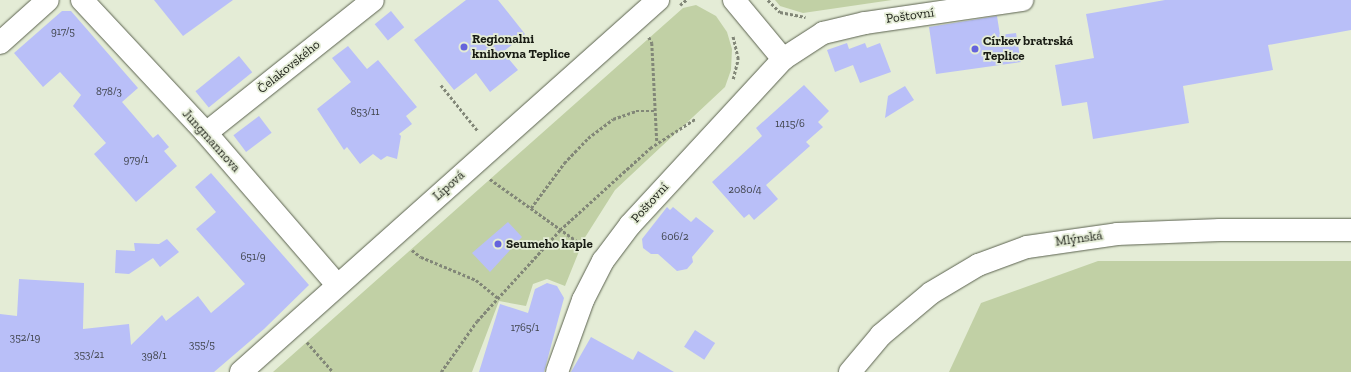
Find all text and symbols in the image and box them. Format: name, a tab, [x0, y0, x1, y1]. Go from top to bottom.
street label: Poštovní	[885, 5, 935, 27]
house number: 917/5	[51, 25, 75, 39]
place label: Regionalni knihovna Teplice	[472, 32, 570, 63]
place label: Církev bratrská Teplice	[983, 34, 1074, 65]
street label: Čelakovského	[255, 37, 323, 97]
marker: Regionalni knihovna Teplice	[459, 42, 469, 52]
marker: Církev bratrská Teplice	[970, 44, 980, 54]
house number: 878/3	[96, 85, 122, 99]
house number: 853/11	[350, 105, 380, 119]
street label: Jungmannova	[179, 106, 243, 176]
house number: 1415/6	[775, 117, 805, 131]
house number: 979/1	[124, 153, 148, 167]
street label: Lípová	[430, 168, 468, 204]
street label: Poštovní	[628, 180, 672, 226]
house number: 2080/4	[728, 183, 762, 197]
street label: Mlýnská	[1054, 228, 1104, 250]
house number: 606/2	[661, 230, 689, 244]
place label: Seumeho kaple	[506, 236, 593, 252]
marker: Seumeho kaple	[493, 239, 503, 249]
house number: 651/9	[240, 250, 266, 264]
house number: 1765/1	[511, 321, 539, 335]
house number: 352/19	[10, 331, 40, 345]
house number: 355/5	[189, 338, 215, 352]
house number: 353/21	[74, 348, 104, 362]
house number: 398/1	[141, 349, 167, 363]

